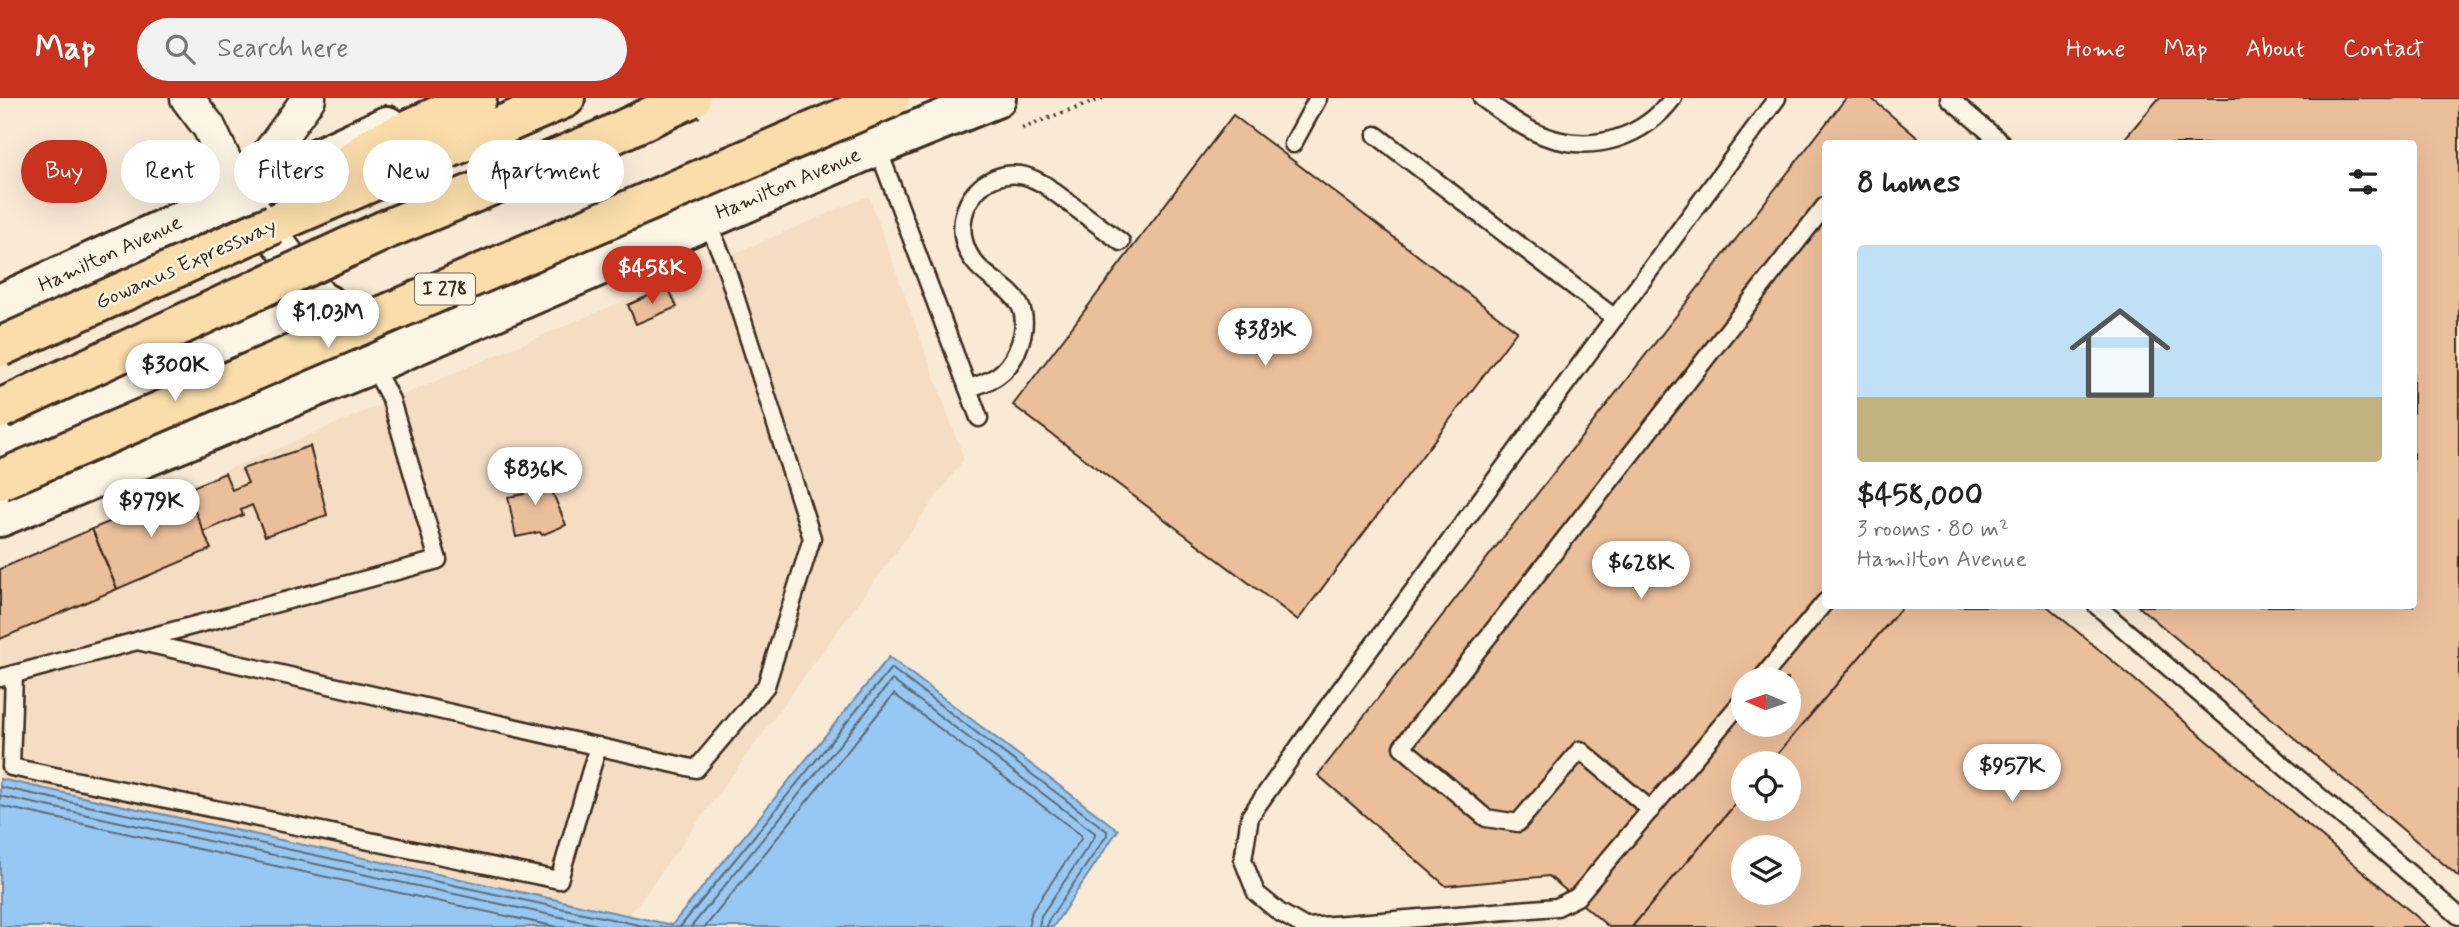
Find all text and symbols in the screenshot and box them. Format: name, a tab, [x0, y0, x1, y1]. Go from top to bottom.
search box	[137, 18, 627, 81]
text: Map	[35, 27, 95, 71]
icon: search	[161, 30, 199, 68]
text: Search here	[217, 32, 348, 66]
text: Home	[2066, 34, 2126, 65]
text: Map	[2164, 34, 2208, 65]
text: About	[2246, 34, 2305, 65]
text: Contact	[2343, 34, 2424, 65]
chip: Buy	[21, 140, 107, 203]
chip: Rent	[121, 140, 220, 203]
chip: Filters	[234, 140, 349, 203]
chip: New	[363, 140, 453, 203]
chip: Apartment	[467, 140, 624, 203]
street label: Hamilton Avenue	[711, 141, 865, 227]
text: 8 homes	[1857, 163, 1960, 202]
icon: filters	[2344, 163, 2382, 201]
street label: Hamilton Avenue	[34, 209, 186, 299]
street label: Gowanus Expressway	[91, 212, 281, 316]
pin: $458K	[603, 246, 701, 306]
text: $458K	[618, 254, 686, 284]
road number: I 278	[415, 274, 475, 304]
pin: $1.03M	[271, 290, 385, 350]
icon: home	[2057, 290, 2183, 416]
text: $1.03M	[292, 298, 364, 328]
pin: $383K	[1216, 308, 1314, 368]
text: $383K	[1234, 316, 1296, 346]
pin: $300K	[126, 344, 224, 403]
text: $300K	[141, 351, 209, 381]
pin: $836K	[486, 448, 584, 507]
text: $836K	[503, 455, 567, 485]
text: $458,000	[1857, 476, 1983, 515]
pin: $979K	[102, 480, 200, 539]
text: $979K	[119, 487, 183, 517]
text: 3 rooms · 80 m²	[1857, 515, 2009, 545]
pin: $628K	[1592, 542, 1690, 601]
text: Hamilton Avenue	[1857, 545, 2027, 575]
text: $628K	[1608, 549, 1674, 579]
north arrow	[1731, 667, 1801, 737]
map controls	[1731, 667, 1801, 905]
pin: $957K	[1963, 744, 2061, 804]
button: locate	[1731, 751, 1801, 821]
text: $957K	[1979, 752, 2045, 782]
button: layers	[1731, 835, 1801, 905]

